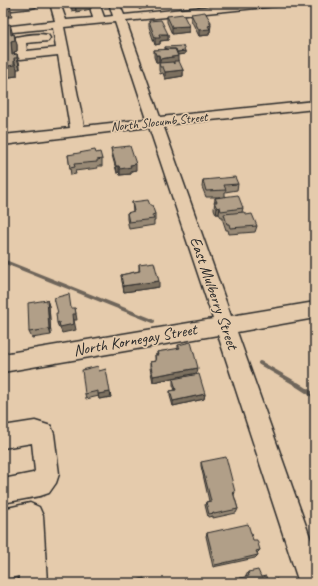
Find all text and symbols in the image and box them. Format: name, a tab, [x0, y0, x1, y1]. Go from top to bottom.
street label: North Slocumb Street	[110, 109, 210, 135]
street label: East Mulberry Street	[185, 234, 243, 354]
street label: North Kornegay Street	[72, 319, 200, 361]

